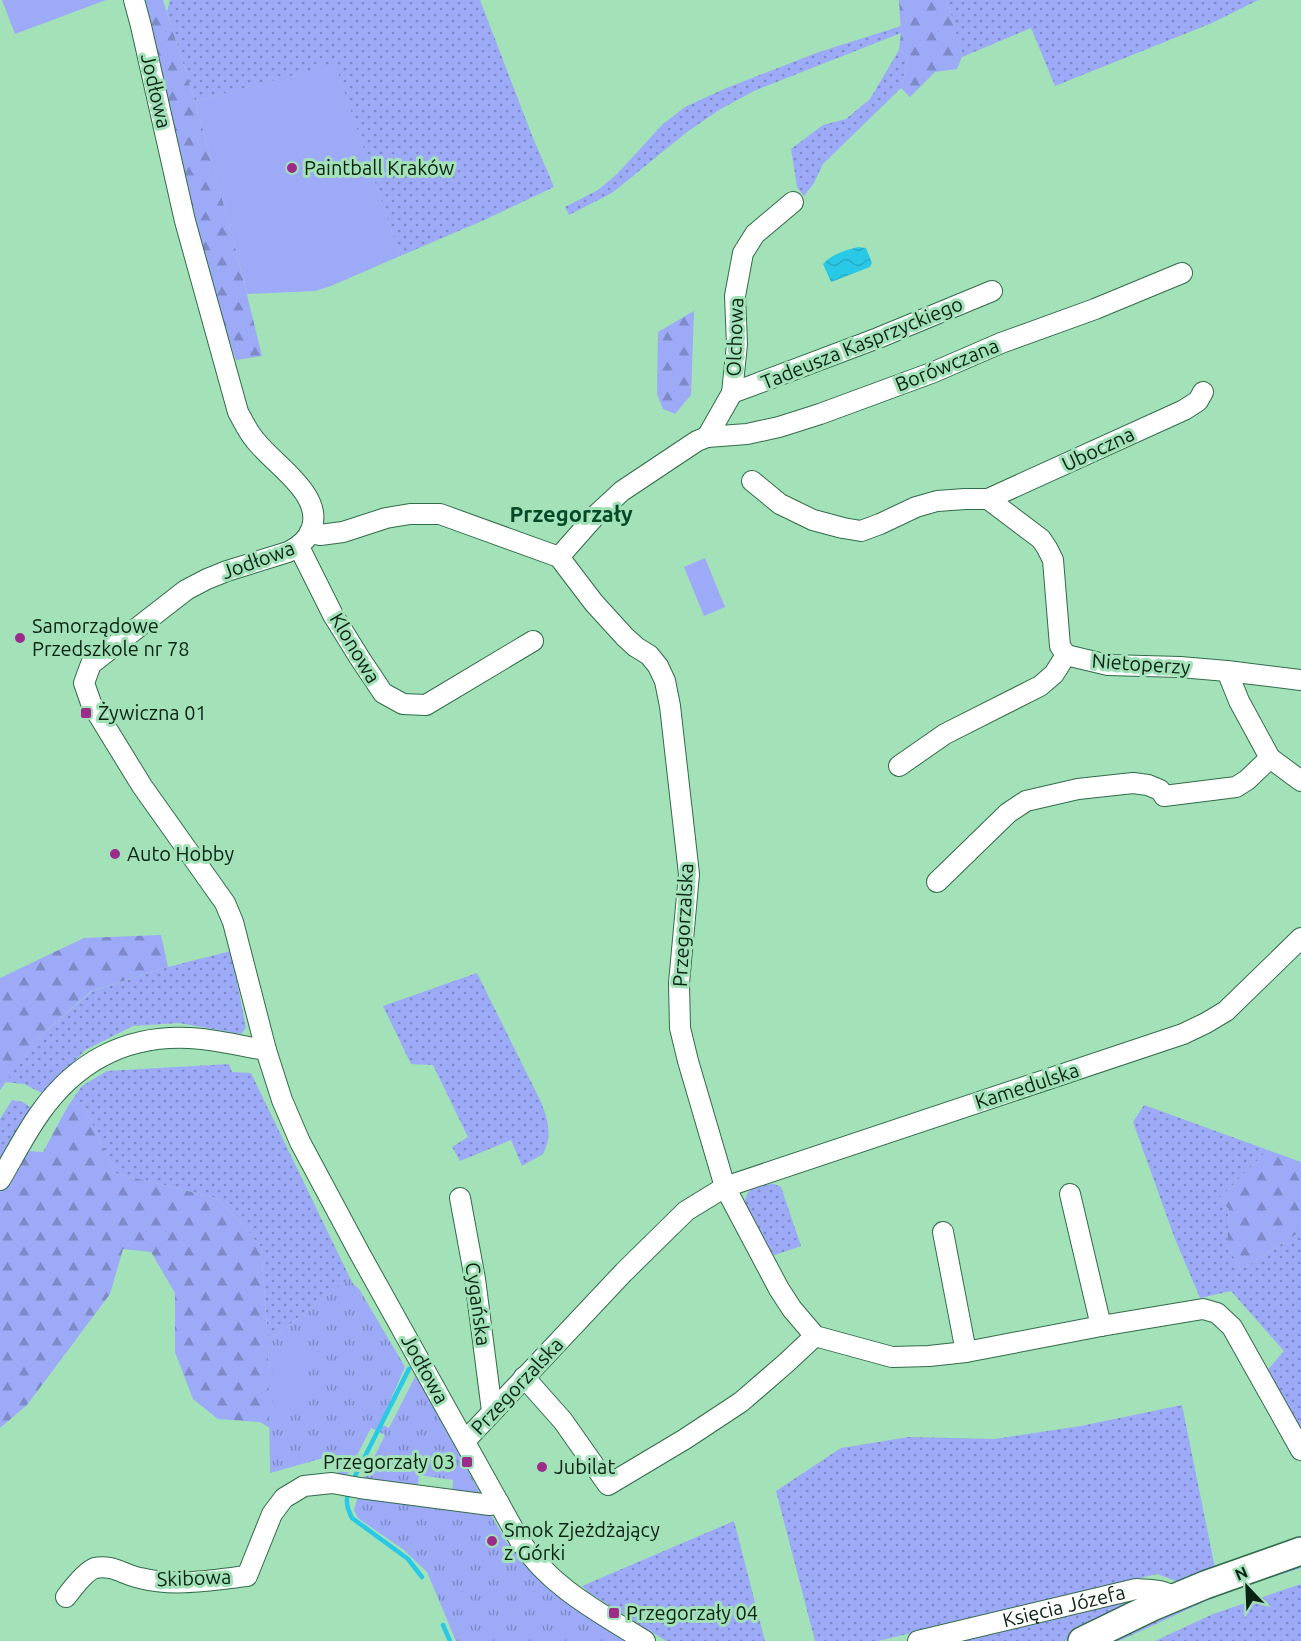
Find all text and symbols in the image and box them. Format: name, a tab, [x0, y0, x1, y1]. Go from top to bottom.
street label: Jodłowa	[137, 51, 176, 131]
place label: Paintball Kraków	[304, 156, 455, 179]
marker: Paintball Kraków	[285, 161, 299, 175]
street label: Tadeusza Kasprzyckiego	[758, 292, 966, 394]
street label: Olchowa	[722, 297, 747, 377]
street label: Borówczana	[892, 333, 1002, 396]
street label: Uboczna	[1058, 422, 1138, 475]
district label: Przegorzały	[509, 501, 633, 526]
street label: Jodłowa	[218, 536, 297, 583]
street label: Klonowa	[325, 608, 385, 687]
place label: Samorządowe Przedszkole nr 78	[32, 614, 190, 660]
marker: Samorządowe Przedszkole nr 78	[13, 631, 27, 645]
street label: Nietoperzy	[1091, 649, 1192, 678]
place label: Żywiczna 01	[98, 701, 207, 724]
marker: Żywiczna 01	[79, 706, 93, 720]
place label: Auto Hobby	[127, 842, 235, 865]
marker: Auto Hobby	[108, 847, 122, 861]
street label: Przegorzalska	[668, 862, 697, 988]
street label: Kamedulska	[972, 1058, 1082, 1113]
street label: Cygańska	[461, 1261, 496, 1347]
street label: Jodłowa	[397, 1330, 454, 1408]
street label: Przegorzalska	[466, 1332, 567, 1439]
place label: Przegorzały 03	[323, 1450, 455, 1473]
marker: Przegorzały 03	[460, 1455, 474, 1469]
place label: Jubilat	[554, 1455, 615, 1478]
marker: Jubilat	[535, 1460, 549, 1474]
place label: Smok Zjeżdżający z Górki	[504, 1518, 660, 1564]
marker: Smok Zjeżdżający z Górki	[485, 1534, 499, 1548]
north arrow	[1217, 1557, 1277, 1617]
text: N	[1232, 1563, 1250, 1584]
street label: Skibowa	[156, 1565, 232, 1590]
street label: Księcia Józefa	[1000, 1580, 1127, 1631]
place label: Przegorzały 04	[626, 1601, 758, 1624]
marker: Przegorzały 04	[607, 1606, 621, 1620]

